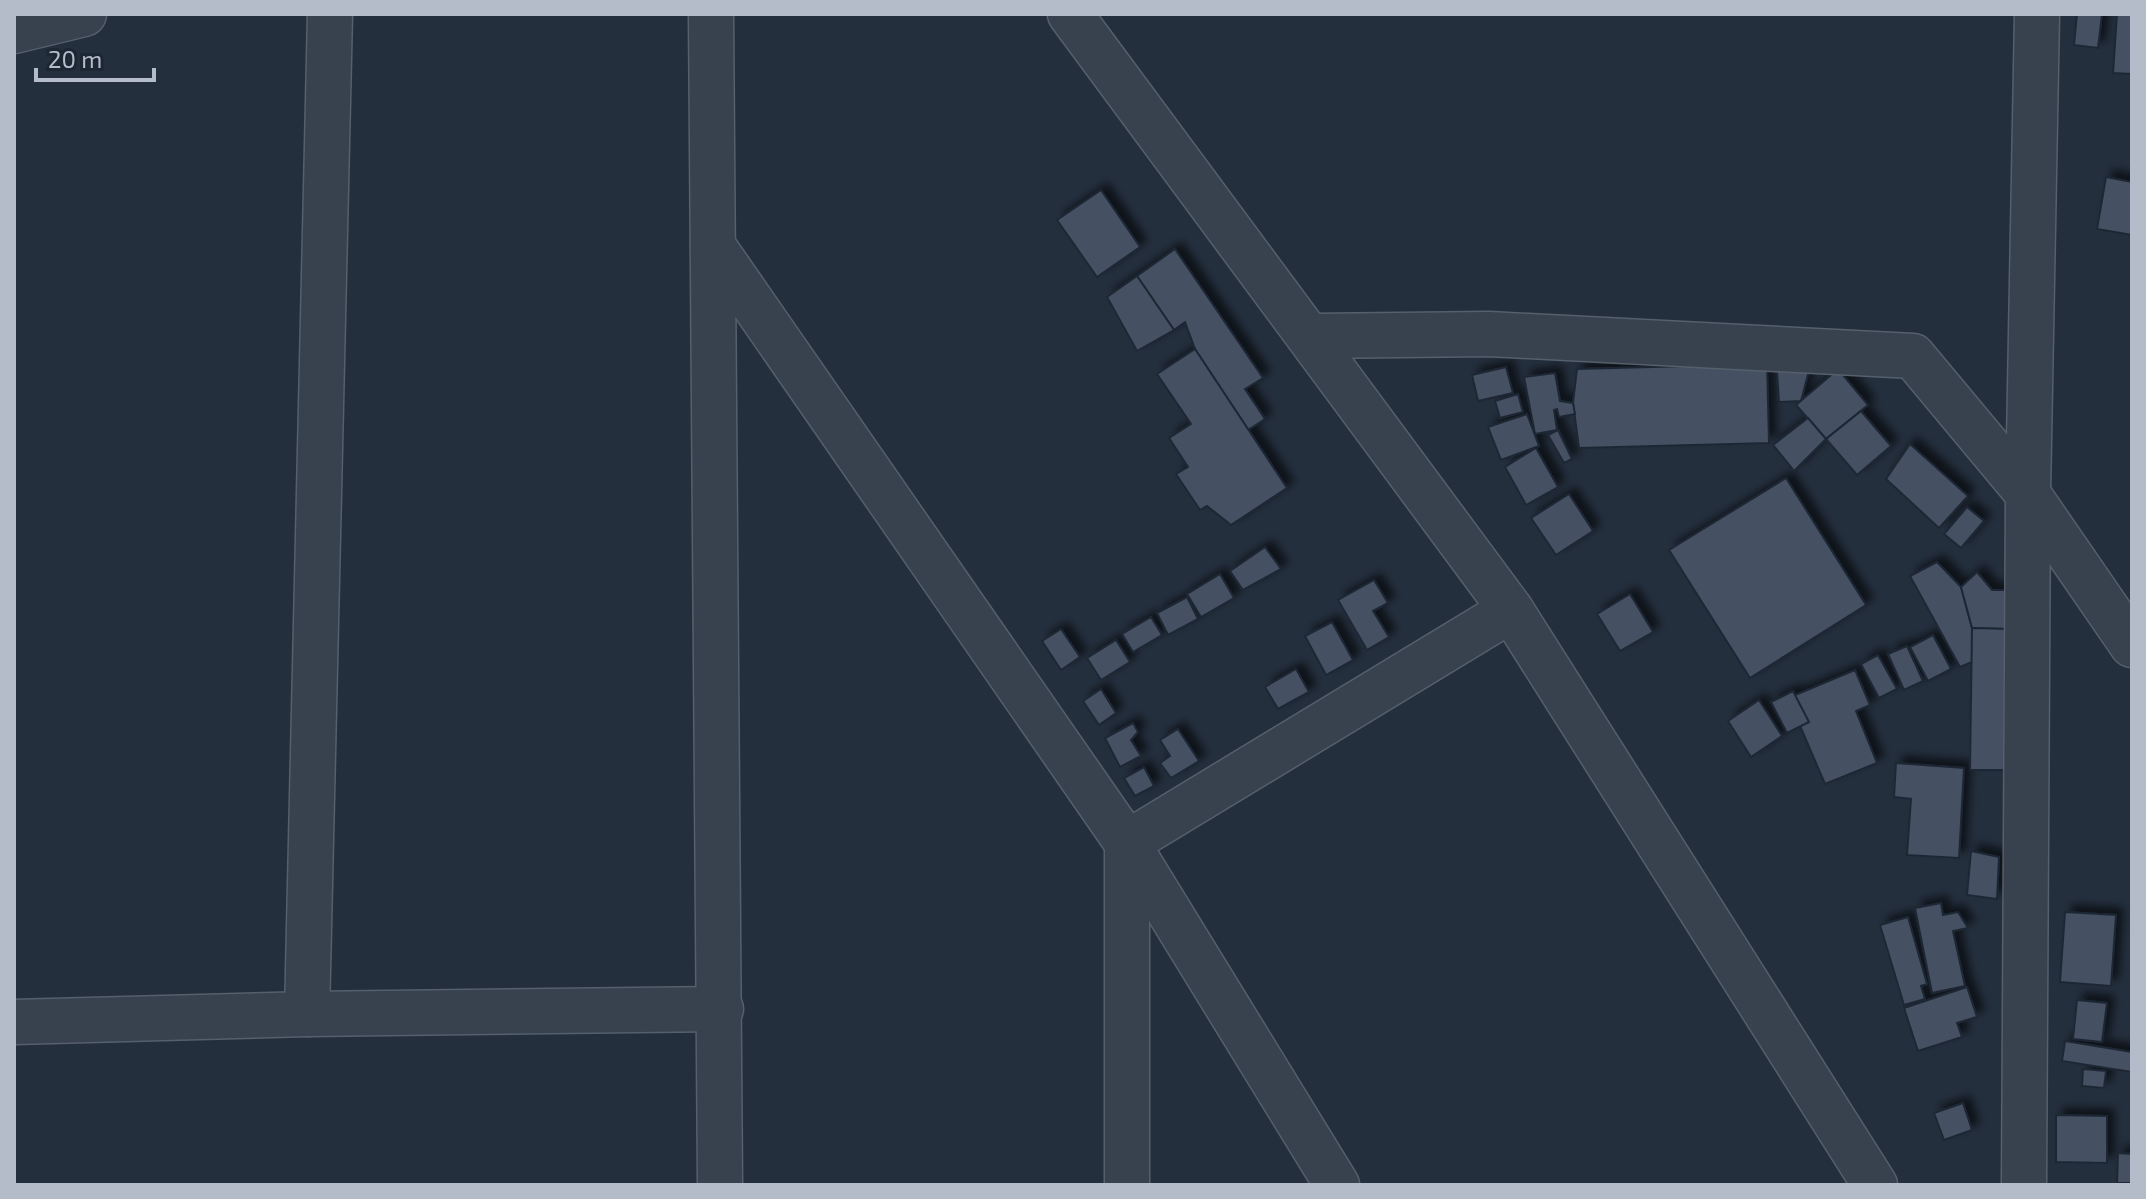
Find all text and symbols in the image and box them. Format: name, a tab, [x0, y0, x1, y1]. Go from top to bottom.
scale bar	[36, 32, 154, 82]
text: 20 m	[48, 44, 102, 73]

